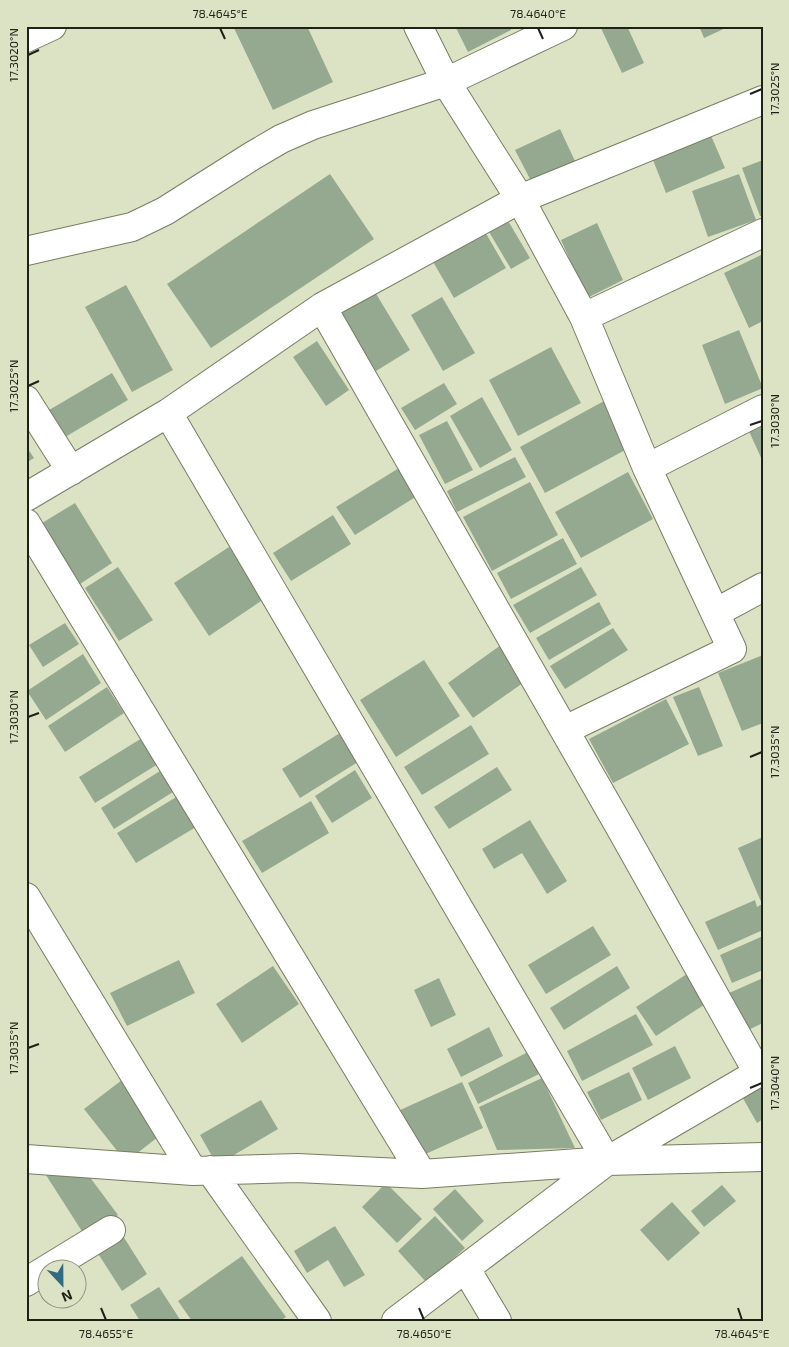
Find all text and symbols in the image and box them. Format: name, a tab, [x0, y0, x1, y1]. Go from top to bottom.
text: 78.4645°E	[192, 6, 248, 20]
text: 78.4640°E	[510, 6, 566, 20]
text: 17.3020°N	[6, 28, 20, 82]
text: 17.3025°N	[767, 62, 781, 116]
text: 17.3025°N	[6, 359, 20, 413]
text: 17.3030°N	[767, 394, 781, 448]
text: 17.3030°N	[6, 690, 20, 744]
text: 17.3035°N	[767, 726, 781, 778]
text: 17.3035°N	[6, 1022, 20, 1074]
text: 17.3040°N	[767, 1056, 781, 1110]
north arrow	[38, 1260, 88, 1310]
text: N	[59, 1287, 75, 1306]
text: 78.4655°E	[79, 1326, 133, 1340]
text: 78.4650°E	[396, 1326, 452, 1340]
text: 78.4645°E	[714, 1326, 770, 1340]

